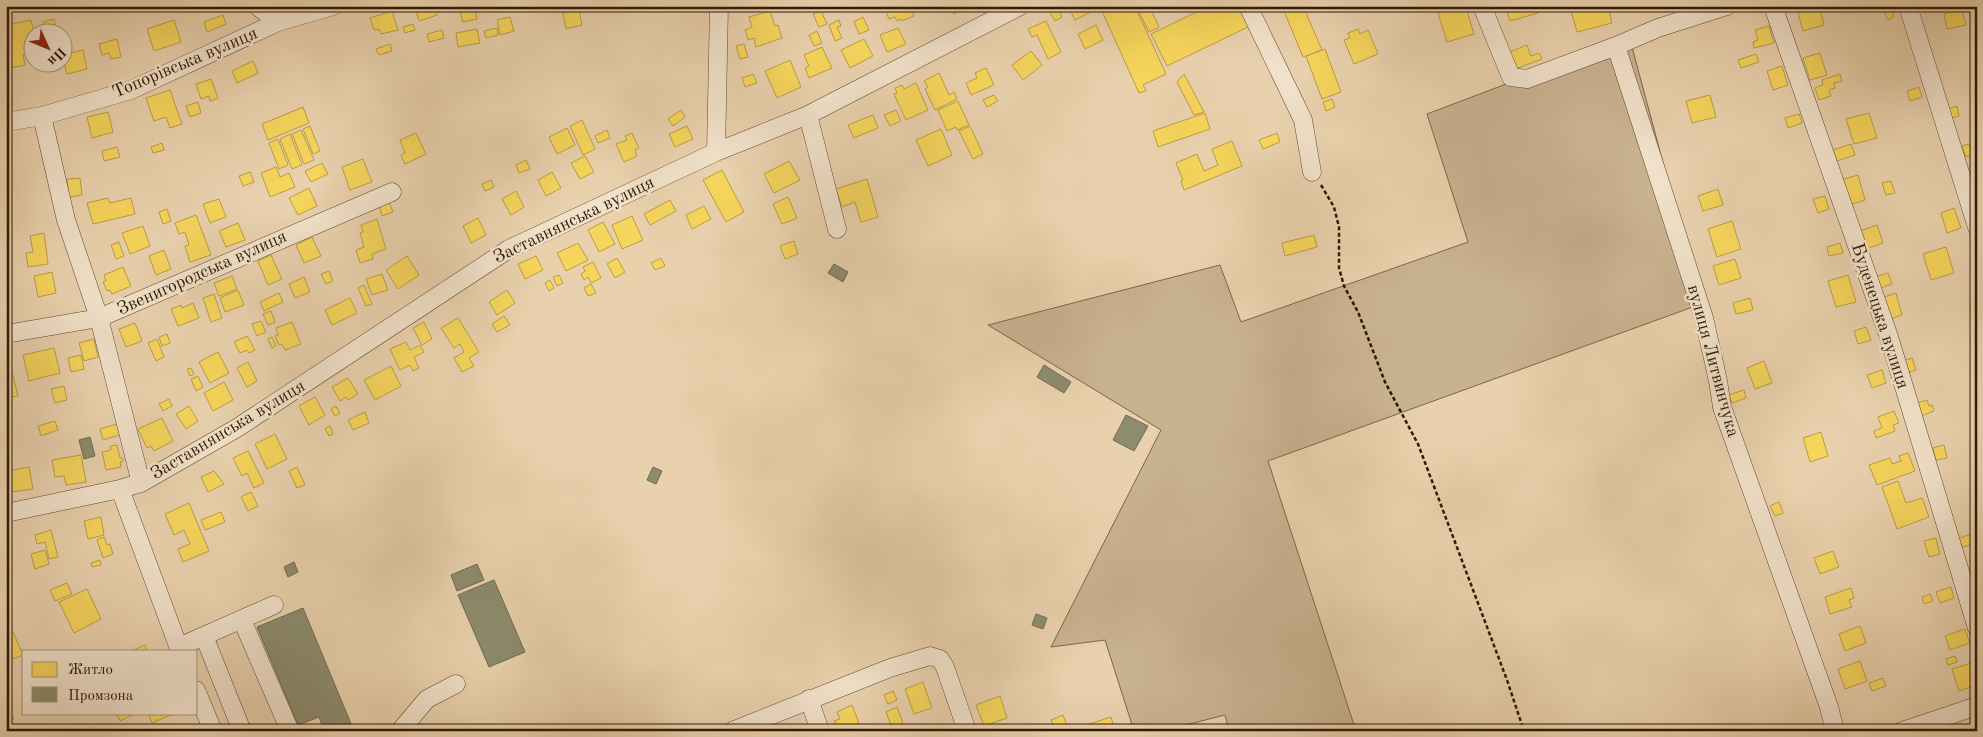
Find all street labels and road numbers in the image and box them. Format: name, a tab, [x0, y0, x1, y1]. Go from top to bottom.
street label: Топорівська вулиця	[110, 24, 260, 102]
street label: Заставнянська вулиця	[491, 173, 657, 267]
street label: Звенигородська вулиця	[115, 227, 289, 319]
street label: Буденецька вулиця	[1848, 241, 1912, 391]
street label: вулиця Литвинчука	[1684, 283, 1742, 439]
street label: Заставнянська вулиця	[148, 377, 308, 483]

